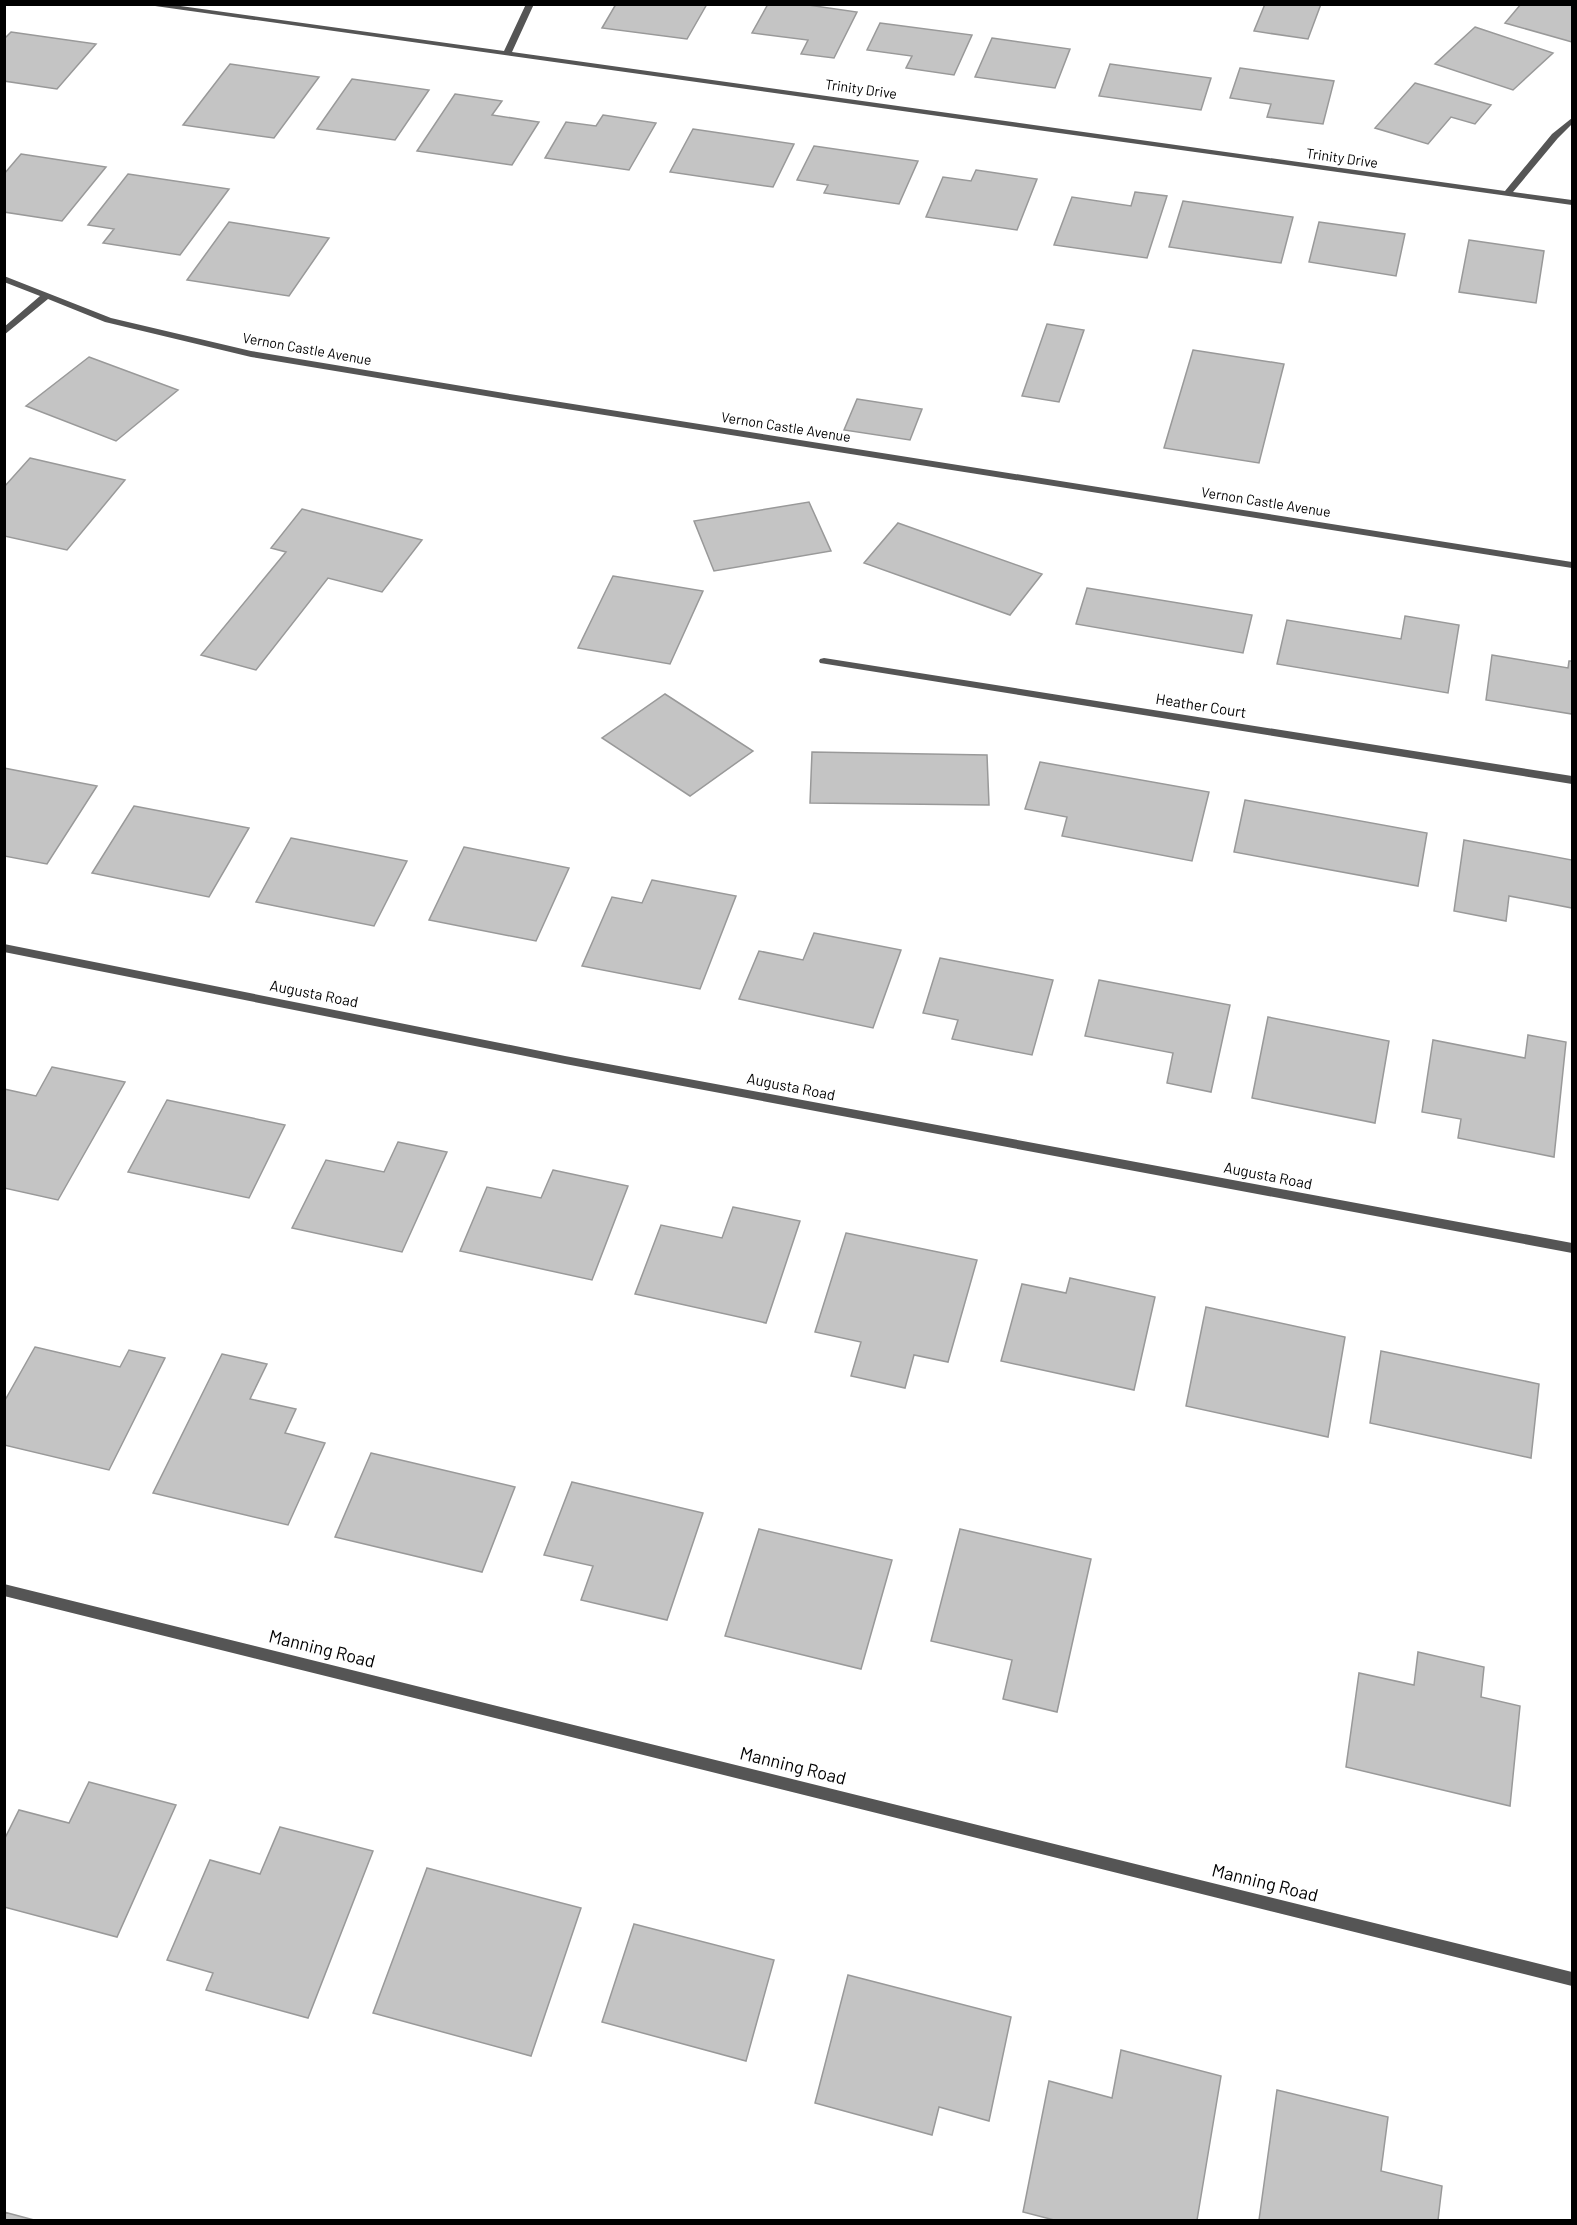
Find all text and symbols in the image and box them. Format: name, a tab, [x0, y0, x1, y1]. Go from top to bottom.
street label: Trinity Drive	[824, 75, 898, 102]
street label: Trinity Drive	[1305, 144, 1379, 171]
street label: Vernon Castle Avenue	[241, 329, 373, 368]
street label: Vernon Castle Avenue	[720, 408, 852, 445]
street label: Vernon Castle Avenue	[1200, 483, 1332, 520]
street label: Heather Court	[1154, 689, 1248, 721]
street label: Augusta Road	[268, 976, 360, 1010]
street label: Augusta Road	[745, 1069, 837, 1103]
street label: Augusta Road	[1222, 1158, 1314, 1192]
street label: Manning Road	[267, 1624, 378, 1672]
street label: Manning Road	[738, 1741, 849, 1789]
street label: Manning Road	[1210, 1858, 1321, 1906]

